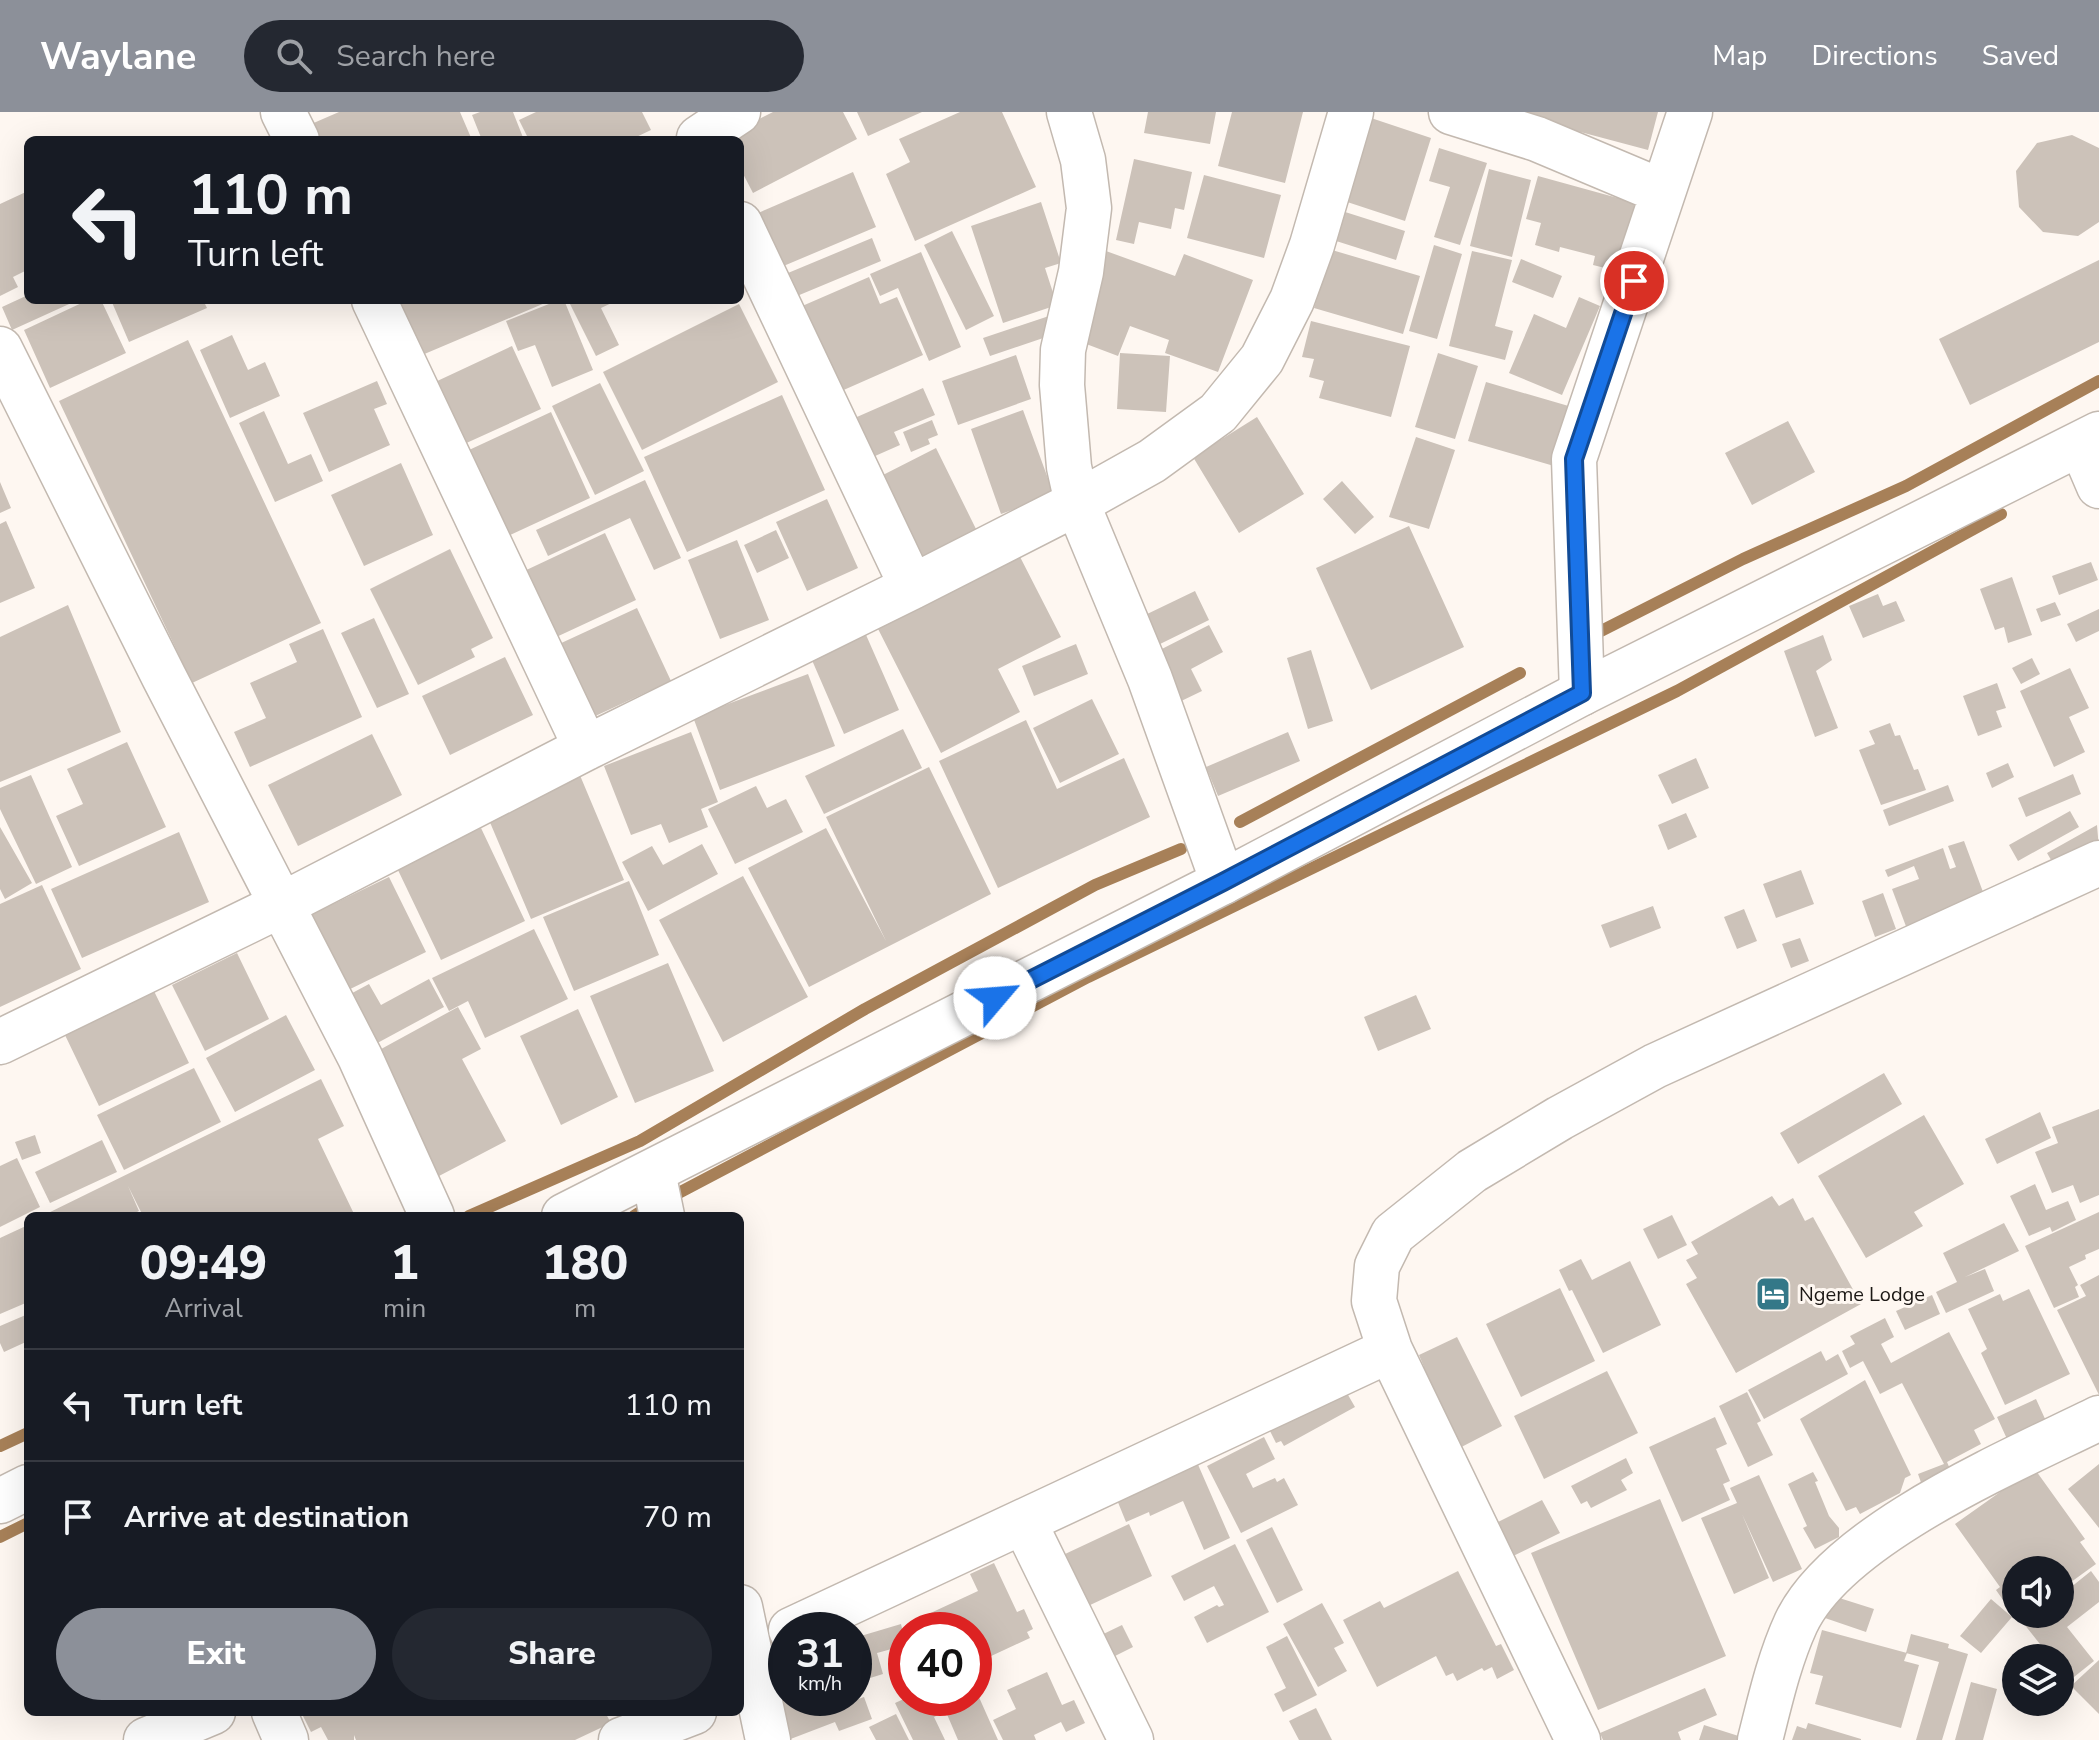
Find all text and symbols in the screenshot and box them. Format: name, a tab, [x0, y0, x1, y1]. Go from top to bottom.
search box	[244, 20, 804, 92]
text: Waylane	[40, 31, 196, 82]
icon: search	[272, 34, 316, 78]
text: Search here	[336, 36, 495, 77]
text: Map	[1712, 37, 1767, 75]
text: Directions	[1811, 37, 1938, 75]
text: Saved	[1982, 37, 2059, 75]
text: 110 m	[188, 157, 353, 234]
icon: left	[56, 168, 160, 272]
text: Turn left	[188, 230, 323, 279]
pin	[1600, 247, 1668, 315]
icon: arrive	[1612, 259, 1656, 303]
position arrow	[953, 956, 1037, 1040]
text: 09:49	[140, 1230, 267, 1296]
text: 1	[390, 1230, 419, 1296]
text: 180	[542, 1230, 628, 1296]
hotel icon: Ngeme Lodge	[1754, 1275, 1792, 1313]
place label: Ngeme Lodge	[1799, 1281, 1925, 1308]
text: Arrival	[164, 1291, 243, 1326]
text: min	[383, 1291, 426, 1326]
text: m	[574, 1291, 596, 1326]
icon: left	[56, 1383, 100, 1427]
text: Turn left	[124, 1385, 242, 1426]
text: 110 m	[625, 1385, 712, 1426]
icon: arrive	[56, 1495, 100, 1539]
text: Arrive at destination	[124, 1497, 409, 1538]
text: 70 m	[643, 1497, 712, 1538]
map controls	[2002, 1556, 2074, 1716]
button: sound	[2002, 1556, 2074, 1628]
button: Exit	[56, 1608, 376, 1700]
button: Share	[392, 1608, 712, 1700]
speed limit sign: 40	[888, 1612, 992, 1716]
text: 31	[796, 1627, 844, 1681]
button: layers	[2002, 1644, 2074, 1716]
text: km/h	[798, 1670, 842, 1697]

